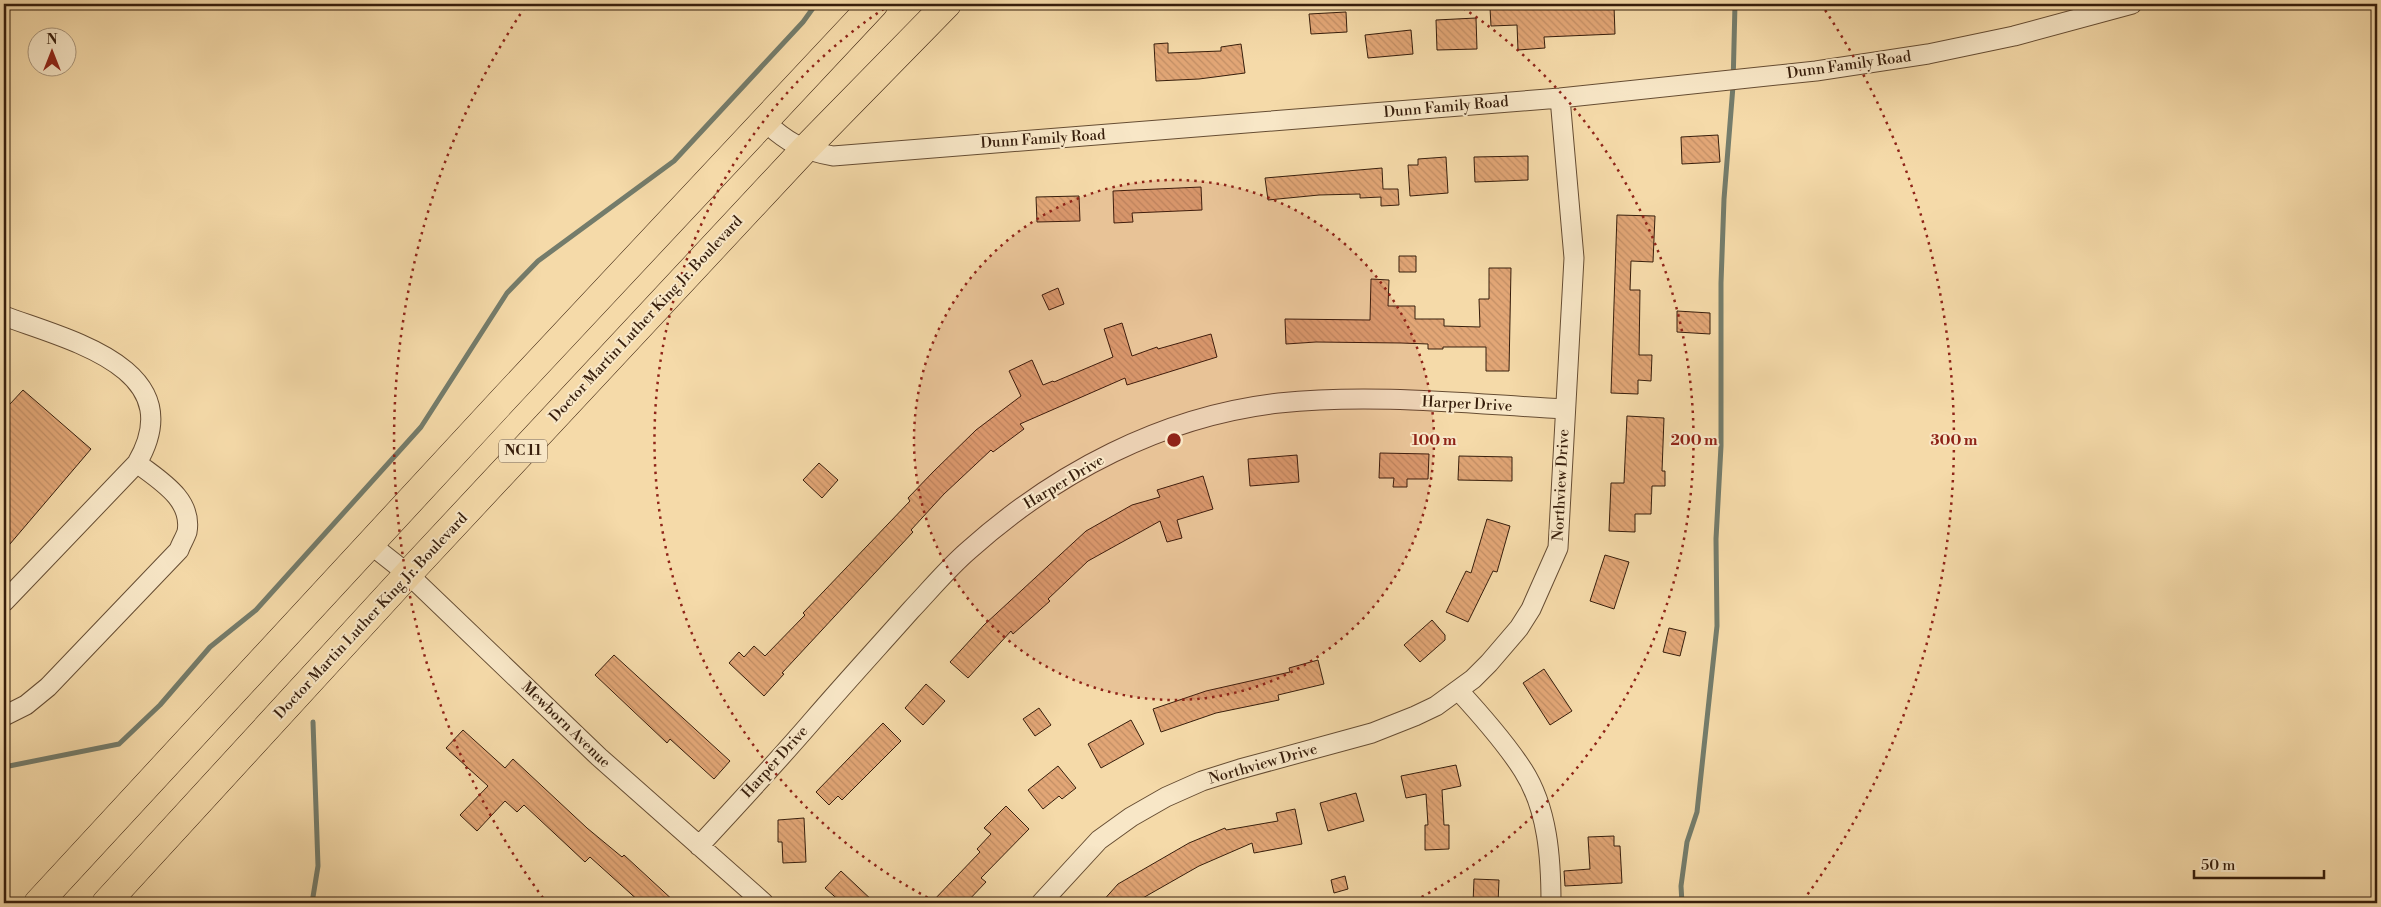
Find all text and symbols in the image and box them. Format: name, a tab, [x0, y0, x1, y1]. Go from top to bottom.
north arrow	[28, 28, 78, 78]
text: N	[46, 31, 58, 49]
street label: Dunn Family Road	[1786, 47, 1913, 83]
street label: Dunn Family Road	[1383, 92, 1510, 122]
street label: Dunn Family Road	[980, 125, 1107, 153]
street label: Doctor Martin Luther King Jr. Boulevard	[545, 212, 747, 426]
street label: Harper Drive	[1421, 392, 1513, 416]
street label: Northview Drive	[1549, 428, 1573, 542]
centre of rings	[1165, 431, 1183, 449]
text: 100 m	[1412, 431, 1457, 450]
text: 200 m	[1670, 431, 1718, 450]
text: 300 m	[1931, 431, 1978, 450]
road number: NC 11	[499, 440, 547, 462]
street label: Harper Drive	[1020, 451, 1108, 513]
street label: Doctor Martin Luther King Jr. Boulevard	[270, 509, 472, 723]
street label: Mewborn Avenue	[518, 678, 614, 772]
street label: Harper Drive	[738, 722, 812, 802]
street label: Northview Drive	[1206, 739, 1320, 789]
scale bar	[2194, 847, 2324, 879]
text: 50 m	[2201, 856, 2235, 875]

